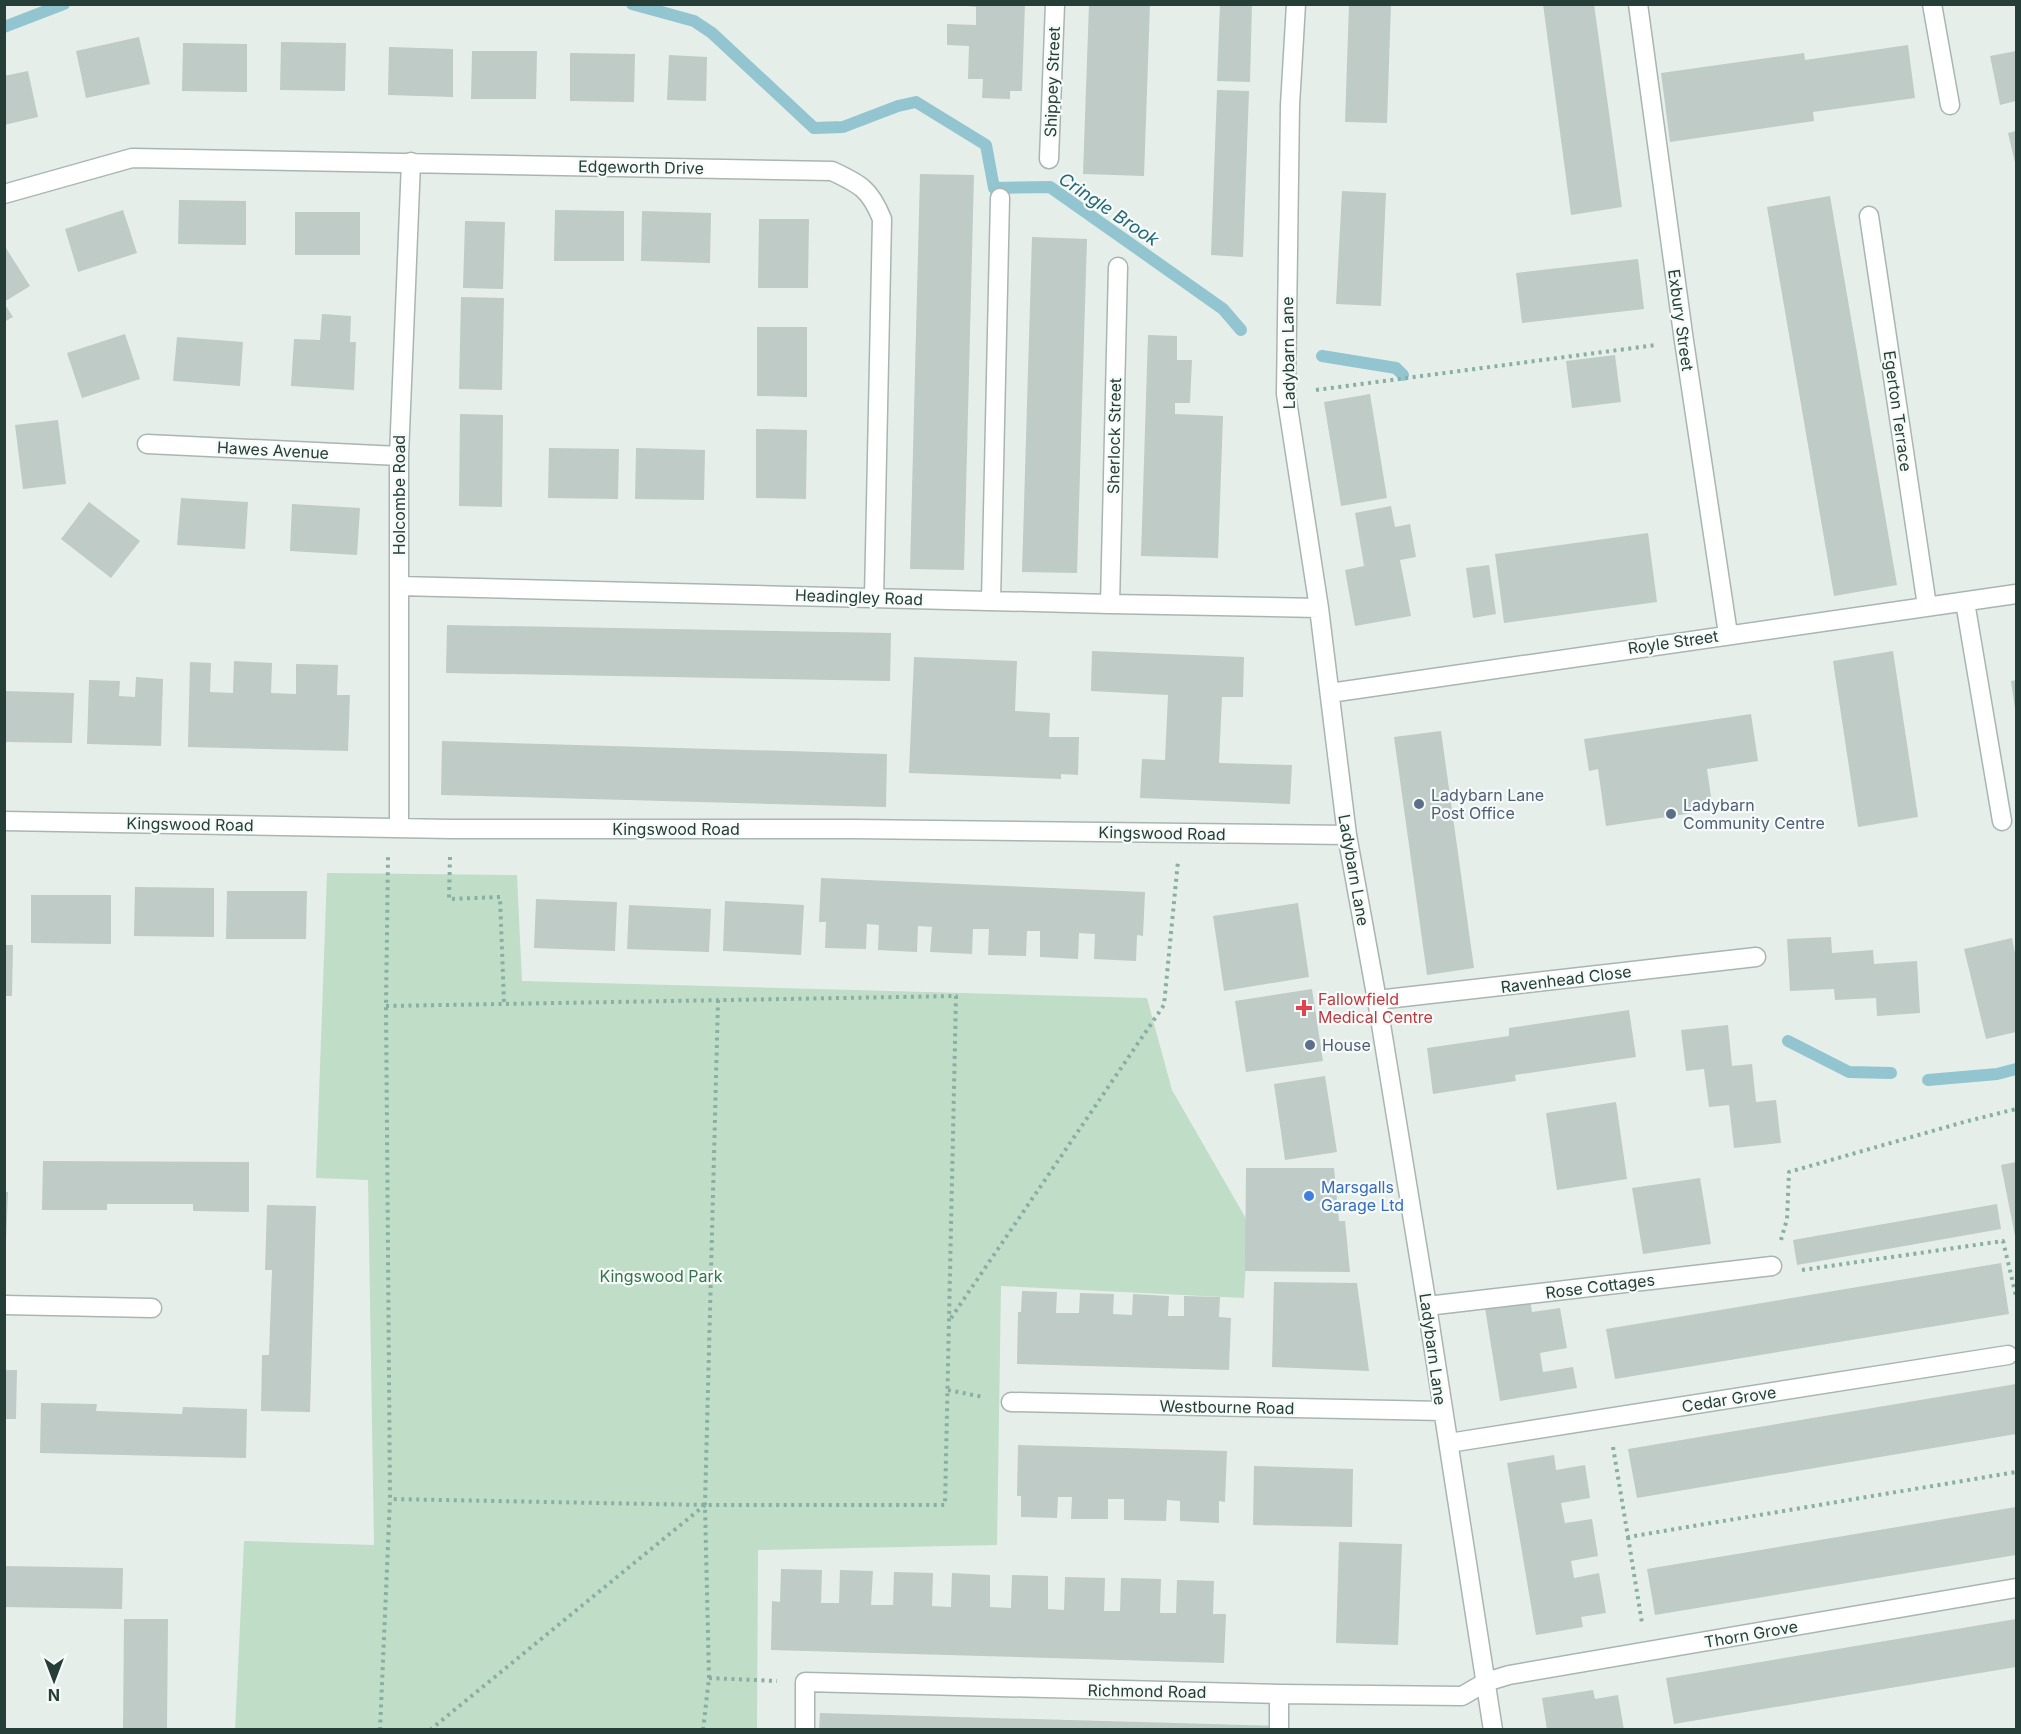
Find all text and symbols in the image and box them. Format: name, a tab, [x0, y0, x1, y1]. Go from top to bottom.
street label: Shippey Street	[1040, 26, 1064, 138]
street label: Edgeworth Drive	[578, 156, 704, 178]
water label: Cringle Brook	[1055, 168, 1164, 251]
street label: Exbury Street	[1664, 268, 1698, 372]
street label: Ladybarn Lane	[1277, 296, 1299, 410]
street label: Egerton Terrace	[1880, 349, 1916, 473]
street label: Sherlock Street	[1103, 378, 1125, 494]
street label: Holcombe Road	[389, 435, 409, 555]
street label: Hawes Avenue	[216, 437, 330, 463]
street label: Headingley Road	[795, 585, 923, 609]
street label: Royle Street	[1626, 626, 1720, 658]
place label: Ladybarn Lane Post Office	[1431, 785, 1544, 823]
place label: Ladybarn Community Centre	[1683, 795, 1825, 833]
marker: Ladybarn Lane Post Office	[1412, 797, 1426, 811]
marker: Ladybarn Community Centre	[1664, 807, 1678, 821]
street label: Kingswood Road	[126, 813, 254, 835]
street label: Ladybarn Lane	[1334, 813, 1374, 927]
street label: Kingswood Road	[612, 819, 740, 839]
street label: Kingswood Road	[1098, 822, 1226, 844]
street label: Ravenhead Close	[1499, 961, 1633, 997]
place label: Fallowfield Medical Centre	[1318, 989, 1433, 1027]
marker: Fallowfield Medical Centre	[1295, 999, 1313, 1017]
place label: House	[1322, 1035, 1371, 1055]
marker: House	[1303, 1038, 1317, 1052]
place label: Marsgalls Garage Ltd	[1321, 1177, 1404, 1215]
marker: Marsgalls Garage Ltd	[1302, 1189, 1316, 1203]
park label: Kingswood Park	[599, 1266, 723, 1286]
street label: Rose Cottages	[1544, 1269, 1656, 1303]
street label: Ladybarn Lane	[1415, 1292, 1451, 1406]
street label: Cedar Grove	[1680, 1382, 1778, 1416]
street label: Westbourne Road	[1159, 1396, 1295, 1418]
street label: Thorn Grove	[1703, 1616, 1799, 1652]
north arrow	[24, 1650, 84, 1710]
street label: Richmond Road	[1087, 1680, 1207, 1702]
text: N	[48, 1685, 60, 1705]

